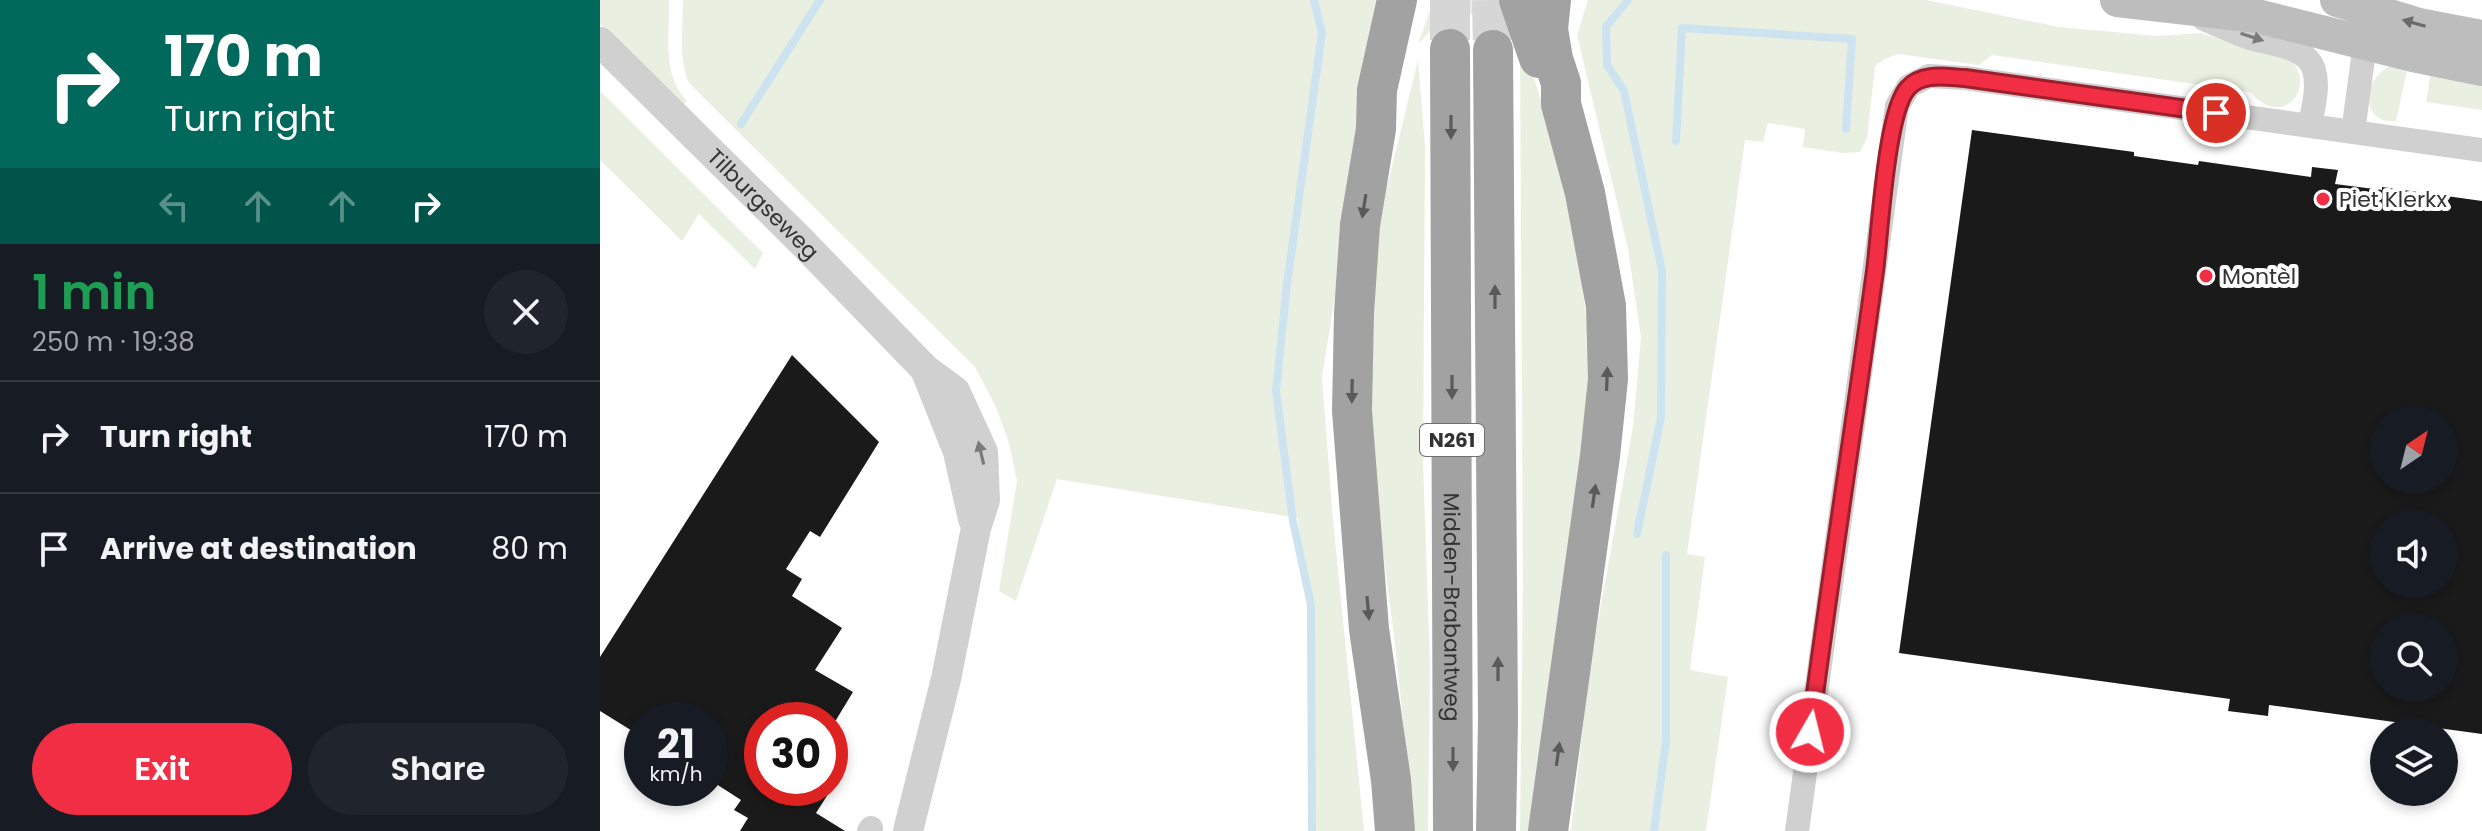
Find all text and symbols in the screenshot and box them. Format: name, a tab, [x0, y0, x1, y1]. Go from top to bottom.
one-way arrow	[2402, 16, 2426, 29]
text: 170 m	[164, 17, 323, 96]
icon: right	[32, 32, 136, 136]
one-way arrow	[2240, 32, 2264, 44]
pin	[2182, 79, 2250, 147]
icon: arrive	[2194, 91, 2238, 135]
text: Turn right	[164, 93, 335, 144]
one-way arrow	[1445, 115, 1457, 140]
street label: Tilburgseweg	[700, 141, 826, 266]
icon: left	[152, 184, 196, 228]
icon: ahead	[236, 184, 280, 228]
icon: ahead	[320, 184, 364, 228]
icon: right	[404, 184, 448, 228]
place label: Piet Klerkx	[2339, 184, 2447, 215]
marker: Piet Klerkx	[2314, 190, 2332, 208]
one-way arrow	[1357, 194, 1369, 219]
text: 1 min	[32, 259, 156, 326]
place label: Montèl	[2222, 261, 2296, 292]
marker: Montèl	[2197, 267, 2215, 285]
button: close	[484, 270, 568, 354]
one-way arrow	[1489, 284, 1501, 309]
text: 250 m · 19:38	[32, 324, 195, 360]
one-way arrow	[1601, 366, 1614, 391]
one-way arrow	[1446, 375, 1458, 400]
one-way arrow	[1346, 379, 1358, 404]
north arrow	[2370, 406, 2458, 494]
map controls	[2370, 406, 2458, 806]
icon: right	[32, 415, 76, 459]
text: Turn right	[100, 415, 252, 458]
text: 170 m	[484, 415, 568, 458]
road number: N261	[1420, 424, 1484, 456]
one-way arrow	[974, 440, 987, 465]
one-way arrow	[1588, 483, 1601, 508]
street label: Midden-Brabantweg	[1436, 492, 1468, 722]
button: sound	[2370, 510, 2458, 598]
icon: arrive	[32, 527, 76, 571]
text: Arrive at destination	[100, 527, 417, 570]
text: 80 m	[491, 527, 568, 570]
one-way arrow	[1362, 596, 1375, 621]
button: search	[2370, 614, 2458, 702]
one-way arrow	[1492, 656, 1504, 681]
position arrow	[1768, 690, 1852, 774]
speed limit sign: 30	[744, 702, 848, 806]
text: 21	[657, 716, 695, 772]
button: layers	[2370, 718, 2458, 806]
button: Exit	[32, 723, 292, 815]
button: Share	[308, 723, 568, 815]
one-way arrow	[1552, 741, 1565, 766]
one-way arrow	[1447, 747, 1459, 772]
text: km/h	[649, 760, 703, 788]

